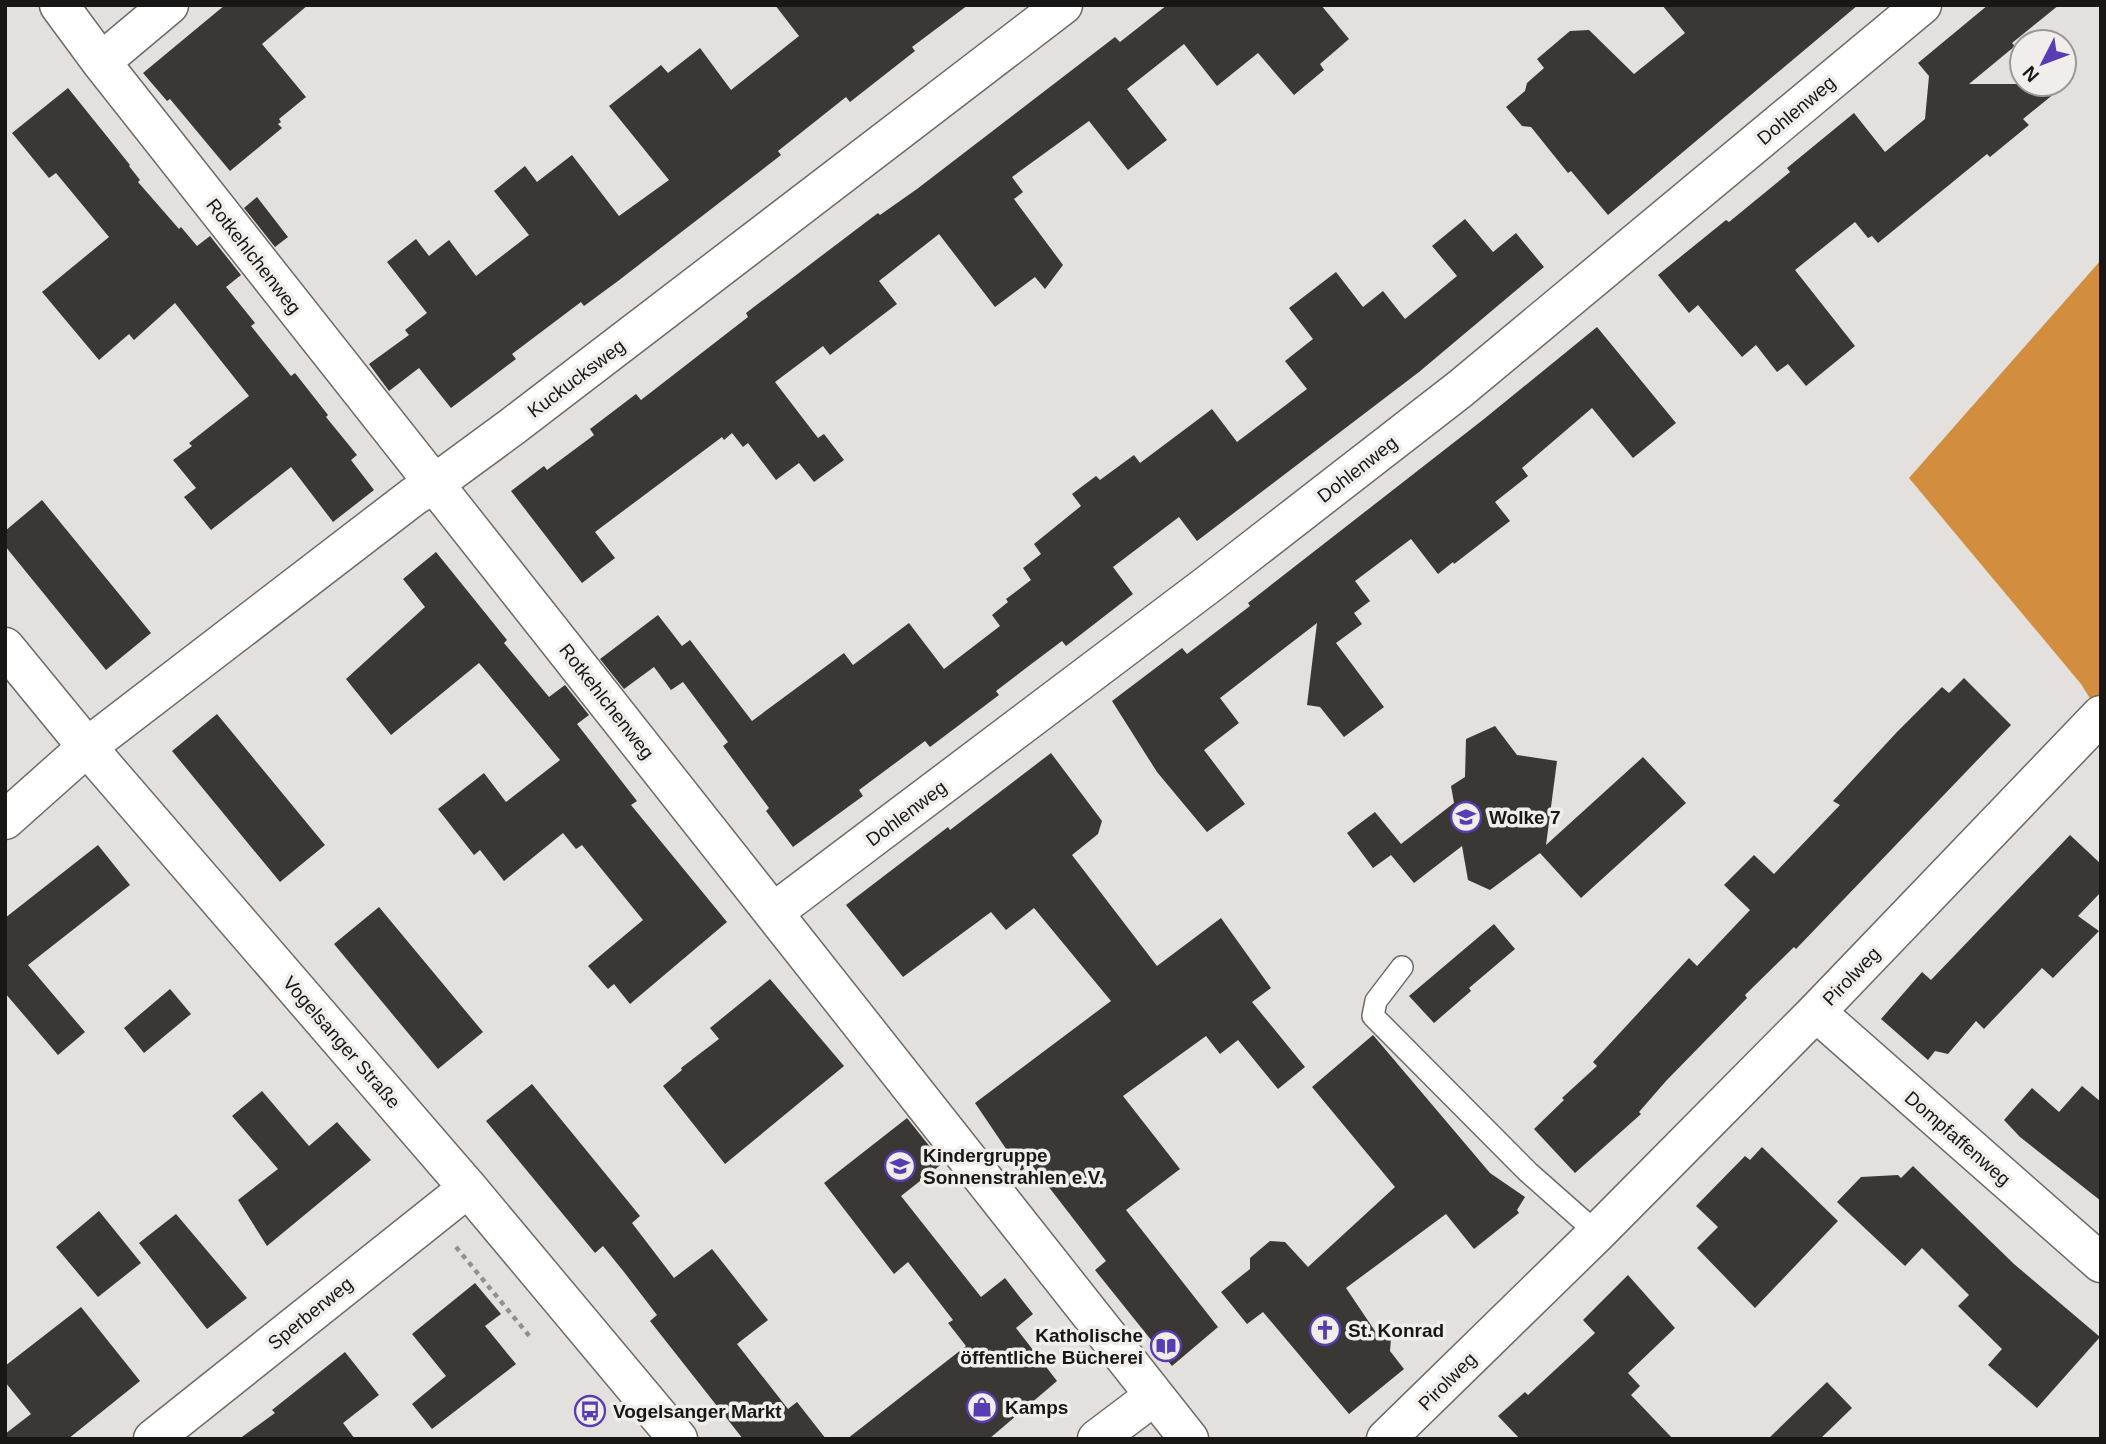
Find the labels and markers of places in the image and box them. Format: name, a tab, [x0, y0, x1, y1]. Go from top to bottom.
school or university icon: Wolke 7	[1449, 800, 1483, 834]
place label: Wolke 7	[1489, 807, 1560, 828]
place label: Kindergruppe Sonnenstrahlen e.V.	[923, 1145, 1104, 1188]
school or university icon: Kindergruppe Sonnenstrahlen e.V.	[883, 1149, 917, 1183]
church icon: St. Konrad	[1308, 1313, 1342, 1347]
place label: St. Konrad	[1348, 1320, 1444, 1341]
place label: Katholische öffentliche Bücherei	[960, 1325, 1143, 1368]
library icon: Katholische öffentliche Bücherei	[1149, 1329, 1183, 1363]
shop icon: Kamps	[965, 1390, 999, 1424]
bus stop icon: Vogelsanger Markt	[573, 1394, 607, 1428]
place label: Kamps	[1005, 1397, 1068, 1418]
place label: Vogelsanger Markt	[613, 1401, 782, 1422]

